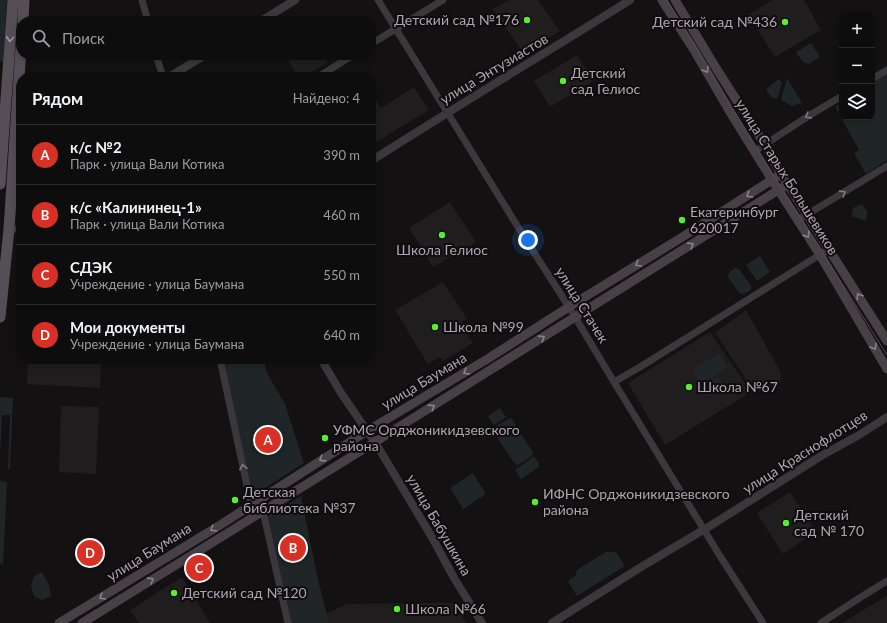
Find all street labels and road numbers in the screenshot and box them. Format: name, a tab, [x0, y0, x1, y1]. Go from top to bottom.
street label: улица Энтузиастов	[437, 30, 551, 108]
street label: улица Старых Большевиков	[732, 96, 842, 258]
street label: улица Стачек	[552, 263, 613, 347]
street label: улица Баумана	[378, 349, 469, 413]
street label: улица Краснофлотцев	[739, 406, 870, 497]
street label: улица Бабушкина	[404, 471, 475, 578]
street label: улица Баумана	[103, 519, 194, 584]

